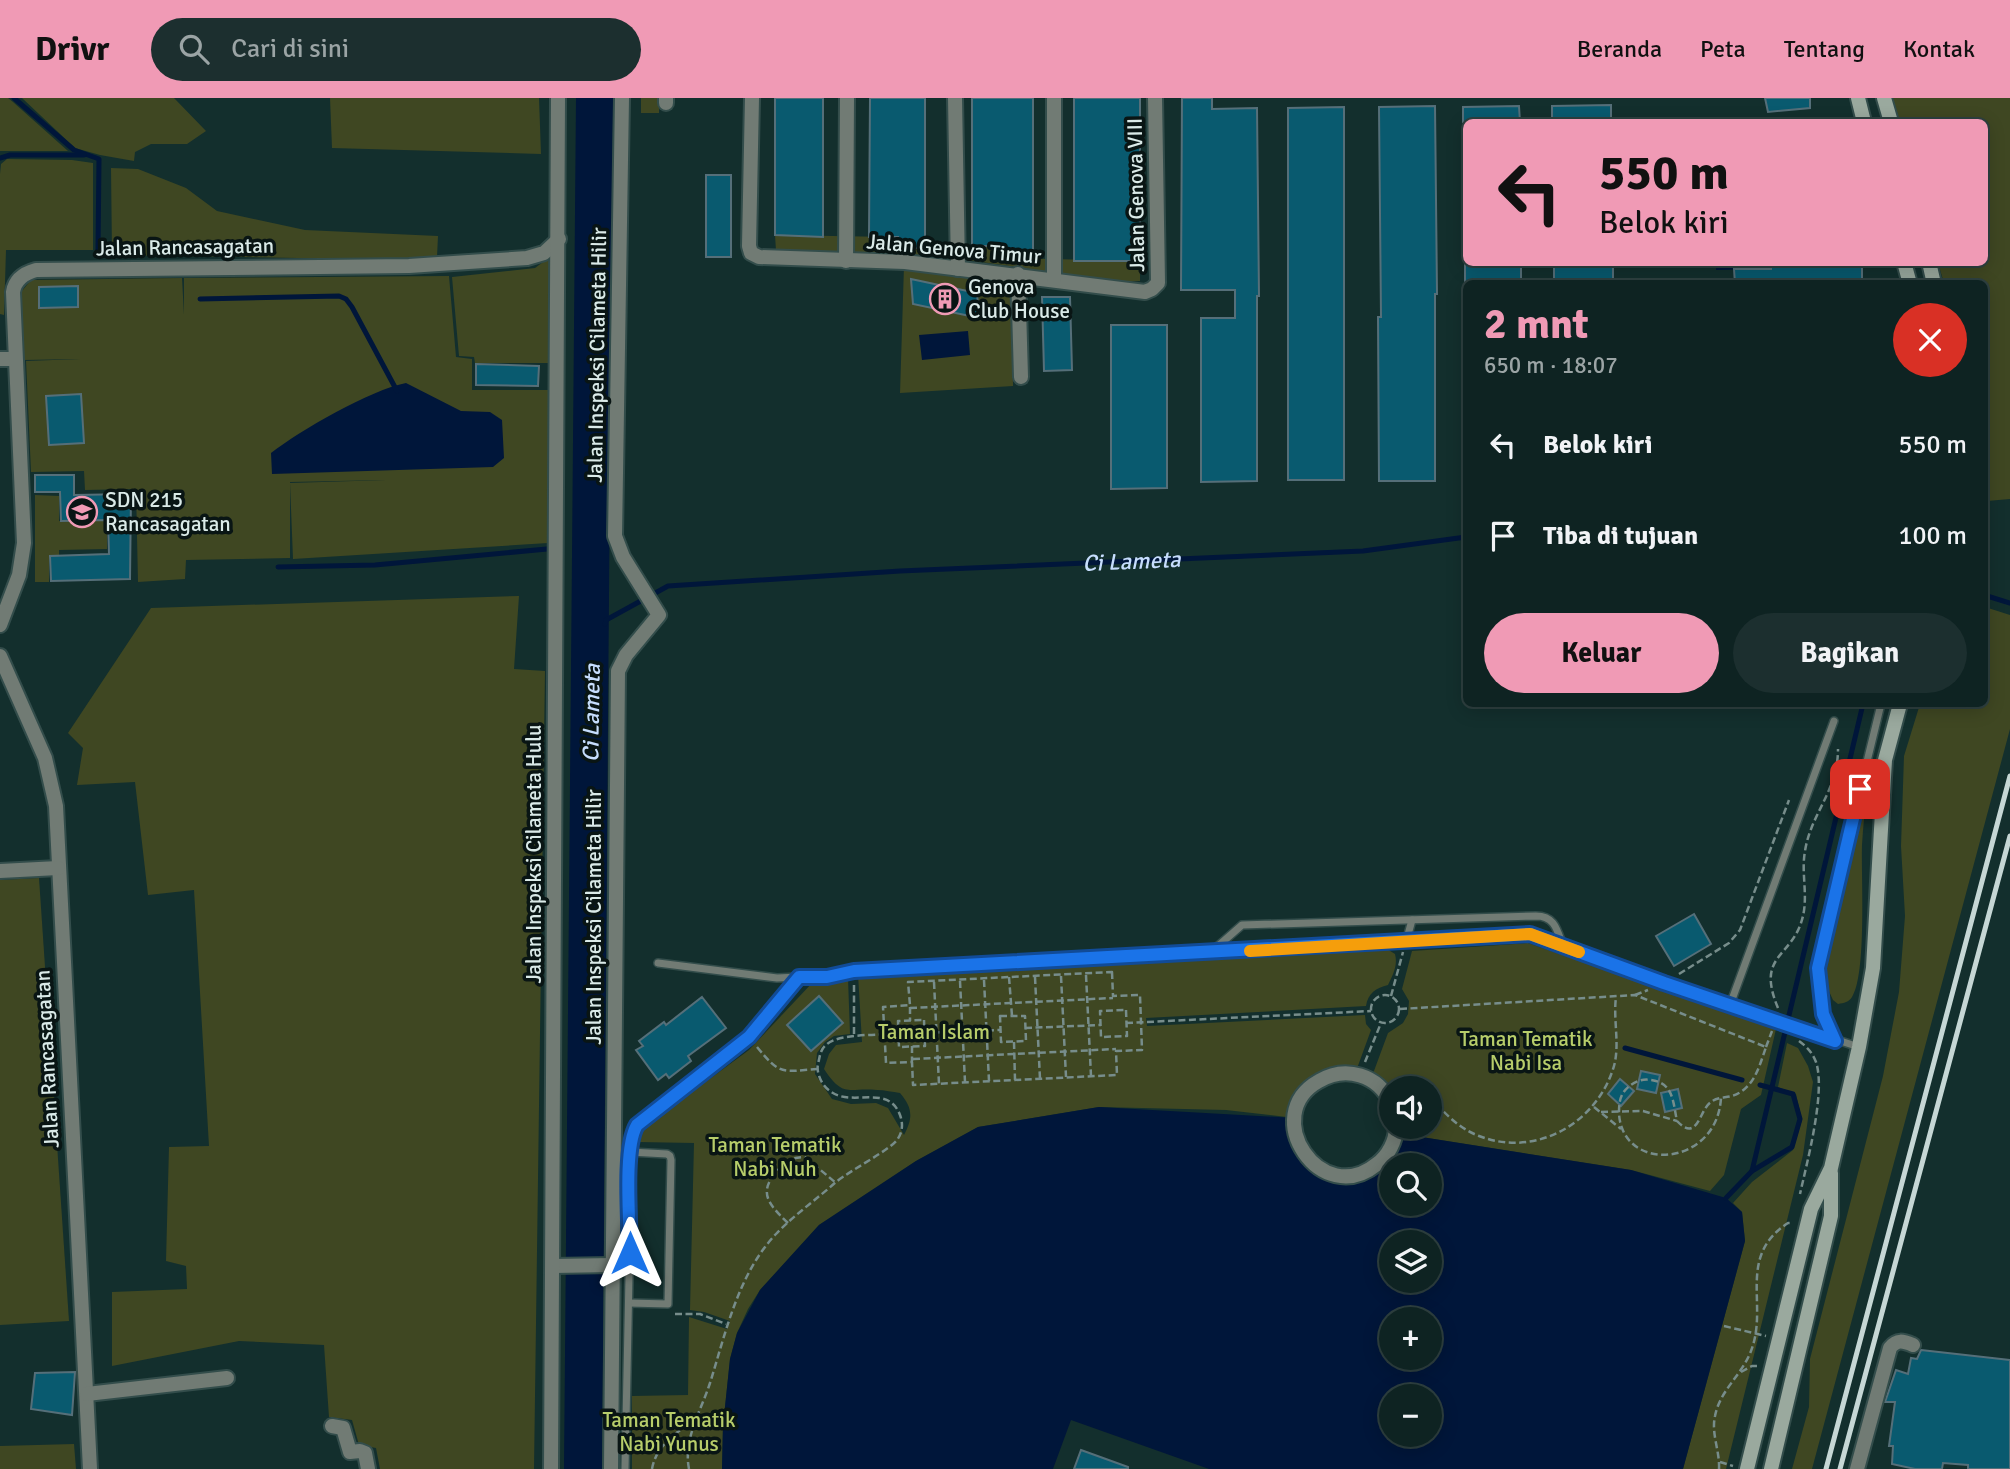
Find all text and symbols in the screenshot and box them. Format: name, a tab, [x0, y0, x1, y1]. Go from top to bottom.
search box	[151, 18, 641, 81]
text: Drivr	[35, 29, 109, 70]
icon: search	[175, 30, 213, 68]
text: Cari di sini	[231, 33, 349, 65]
text: Beranda	[1577, 34, 1662, 64]
text: Peta	[1700, 34, 1746, 64]
text: Tentang	[1784, 34, 1865, 64]
text: Kontak	[1903, 34, 1975, 64]
street label: Jalan Genova VIII	[1122, 118, 1150, 272]
text: 550 m	[1599, 143, 1729, 203]
icon: left	[1484, 147, 1575, 238]
text: Belok kiri	[1599, 203, 1729, 242]
street label: Jalan Inspeksi Cilameta Hilir	[582, 227, 612, 483]
street label: Jalan Genova Timur	[866, 228, 1043, 270]
street label: Jalan Rancasagatan	[96, 232, 274, 262]
place label: Genova Club House	[968, 274, 1070, 324]
building icon: Genova Club House	[928, 282, 962, 316]
text: 2 mnt	[1484, 299, 1589, 350]
button: close	[1893, 303, 1967, 377]
text: 650 m · 18:07	[1484, 351, 1618, 380]
icon: left	[1484, 426, 1522, 464]
text: Belok kiri	[1543, 429, 1652, 461]
text: 550 m	[1898, 429, 1967, 461]
place label: SDN 215 Rancasagatan	[105, 487, 231, 537]
school or university icon: SDN 215 Rancasagatan	[65, 495, 99, 529]
icon: arrive	[1484, 517, 1522, 555]
text: Tiba di tujuan	[1543, 520, 1698, 552]
text: 100 m	[1898, 520, 1967, 552]
water label: Ci Lameta	[1082, 545, 1183, 578]
button: Keluar	[1484, 613, 1719, 693]
button: Bagikan	[1733, 613, 1967, 693]
water label: Ci Lameta	[576, 662, 607, 762]
street label: Jalan Inspeksi Cilameta Hulu	[521, 724, 547, 984]
pin	[1830, 759, 1890, 819]
icon: arrive	[1841, 770, 1879, 808]
street label: Jalan Inspeksi Cilameta Hilir	[581, 789, 607, 1045]
street label: Jalan Rancasagatan	[29, 969, 65, 1149]
park label: Taman Islam	[878, 1019, 990, 1045]
park label: Taman Tematik Nabi Isa	[1460, 1026, 1593, 1076]
map controls	[1379, 1076, 1442, 1447]
button: sound	[1379, 1076, 1442, 1139]
park label: Taman Tematik Nabi Nuh	[709, 1132, 842, 1182]
button: search	[1379, 1153, 1442, 1216]
position arrow	[593, 1216, 667, 1290]
button: layers	[1379, 1230, 1442, 1293]
button: +	[1379, 1307, 1442, 1370]
button: −	[1379, 1384, 1442, 1447]
park label: Taman Tematik Nabi Yunus	[603, 1407, 736, 1457]

